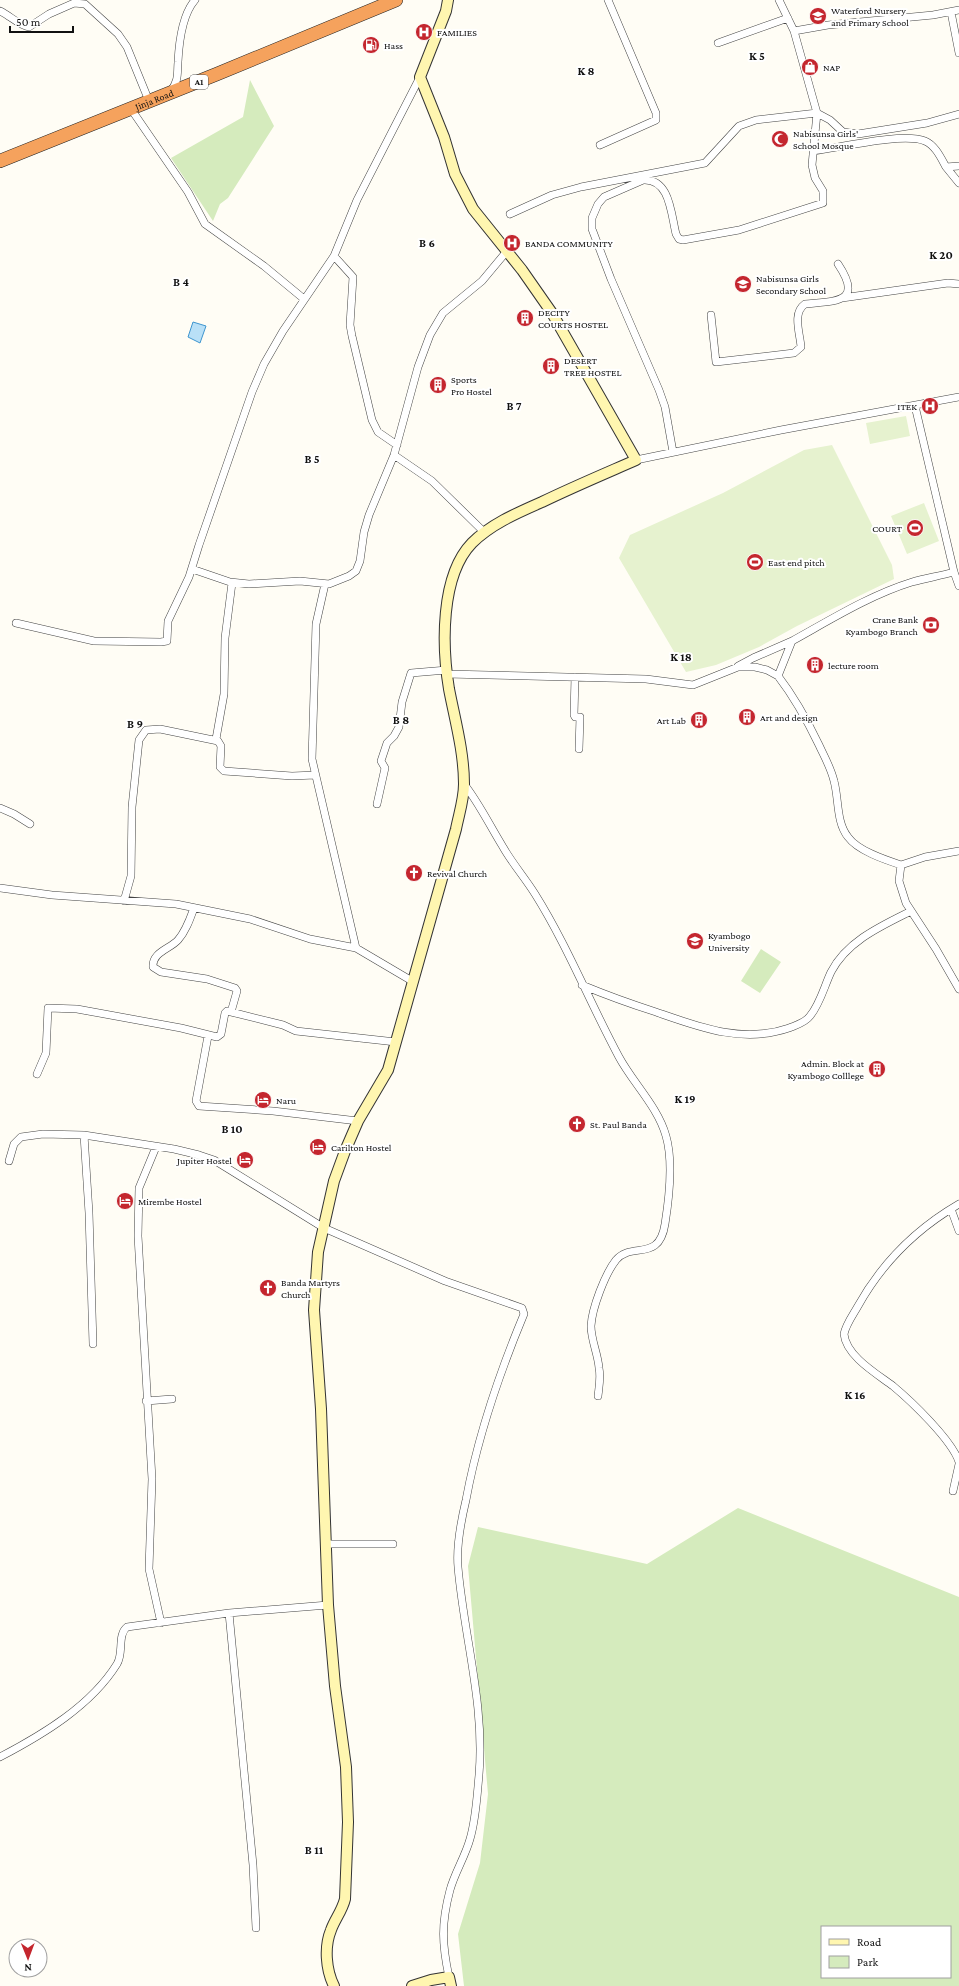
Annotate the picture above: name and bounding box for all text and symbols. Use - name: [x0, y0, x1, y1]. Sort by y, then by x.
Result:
- place label: Waterford Nursery and Primary School: [831, 5, 909, 28]
- school or university icon: Waterford Nursery and Primary School: [808, 6, 828, 26]
- scale bar: [10, 8, 73, 34]
- text: 50 m: [16, 15, 41, 29]
- hospital icon: FAMILIES: [414, 22, 434, 42]
- place label: FAMILIES: [437, 27, 477, 38]
- fuel station icon: Hass: [361, 35, 381, 55]
- place label: Hass: [384, 40, 403, 51]
- district label: K 5: [749, 49, 765, 63]
- shop icon: NAP: [800, 57, 820, 77]
- place label: NAP: [823, 62, 840, 73]
- district label: K 8: [578, 64, 594, 78]
- road number: A1: [190, 75, 208, 89]
- street label: Jinja Road: [132, 86, 176, 112]
- place label: Nabisunsa Girls' School Mosque: [793, 128, 858, 151]
- mosque icon: Nabisunsa Girls' School Mosque: [770, 129, 790, 149]
- hospital icon: BANDA COMMUNITY: [502, 233, 522, 253]
- district label: B 6: [419, 236, 435, 250]
- place label: BANDA COMMUNITY: [525, 238, 614, 249]
- district label: K 20: [929, 248, 953, 262]
- place label: Nabisunsa Girls Secondary School: [756, 273, 827, 296]
- school or university icon: Nabisunsa Girls Secondary School: [733, 274, 753, 294]
- district label: B 4: [173, 275, 189, 289]
- place label: DECITY COURTS HOSTEL: [538, 307, 608, 330]
- building icon: DECITY COURTS HOSTEL: [515, 308, 535, 328]
- place label: DESERT TREE HOSTEL: [564, 355, 621, 378]
- building icon: DESERT TREE HOSTEL: [541, 356, 561, 376]
- place label: Sports Pro Hostel: [451, 374, 492, 397]
- building icon: Sports Pro Hostel: [428, 375, 448, 395]
- hospital icon: ITEK: [920, 396, 940, 416]
- district label: B 7: [506, 399, 522, 413]
- place label: ITEK: [897, 401, 917, 412]
- district label: B 5: [304, 452, 320, 466]
- sports icon: COURT: [905, 518, 925, 538]
- place label: COURT: [872, 523, 903, 534]
- sports icon: East end pitch: [745, 552, 765, 572]
- place label: East end pitch: [768, 557, 825, 568]
- place label: Crane Bank Kyambogo Branch: [845, 614, 919, 637]
- bank icon: Crane Bank Kyambogo Branch: [921, 615, 941, 635]
- district label: K 18: [670, 650, 692, 664]
- building icon: lecture room: [805, 655, 825, 675]
- place label: lecture room: [828, 660, 879, 671]
- building icon: Art and design: [737, 707, 757, 727]
- building icon: Art Lab: [689, 710, 709, 730]
- place label: Art and design: [760, 712, 819, 723]
- district label: B 8: [393, 713, 409, 727]
- place label: Art Lab: [657, 715, 686, 726]
- district label: B 9: [127, 717, 143, 731]
- church icon: Revival Church: [404, 863, 424, 883]
- place label: Revival Church: [427, 868, 488, 879]
- place label: Kyambogo University: [708, 930, 750, 953]
- school or university icon: Kyambogo University: [685, 931, 705, 951]
- place label: Admin. Block at Kyambogo Colllege: [787, 1058, 865, 1081]
- building icon: Admin. Block at Kyambogo Colllege: [867, 1059, 887, 1079]
- hotel icon: Naru: [253, 1090, 273, 1110]
- district label: K 19: [674, 1092, 696, 1106]
- place label: Naru: [276, 1095, 297, 1106]
- church icon: St. Paul Banda: [567, 1114, 587, 1134]
- place label: St. Paul Banda: [590, 1119, 647, 1130]
- district label: B 10: [221, 1122, 243, 1136]
- hotel icon: Carilton Hostel: [308, 1137, 328, 1157]
- place label: Carilton Hostel: [331, 1142, 392, 1153]
- hotel icon: Jupiter Hostel: [235, 1150, 255, 1170]
- place label: Jupiter Hostel: [176, 1155, 232, 1166]
- hotel icon: Mirembe Hostel: [115, 1191, 135, 1211]
- place label: Mirembe Hostel: [138, 1196, 202, 1207]
- place label: Banda Martyrs Church: [281, 1277, 340, 1300]
- church icon: Banda Martyrs Church: [258, 1278, 278, 1298]
- district label: K 16: [844, 1388, 866, 1402]
- district label: B 11: [305, 1843, 324, 1857]
- legend: [821, 1926, 951, 1978]
- text: Road: [857, 1935, 882, 1949]
- north arrow: [8, 1938, 48, 1978]
- text: Park: [857, 1955, 879, 1969]
- text: N: [24, 1962, 32, 1974]

